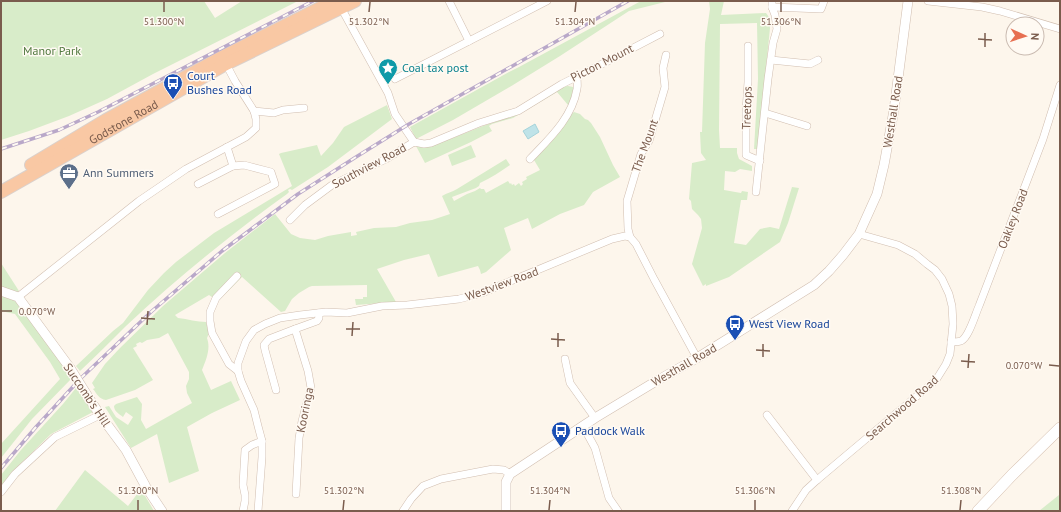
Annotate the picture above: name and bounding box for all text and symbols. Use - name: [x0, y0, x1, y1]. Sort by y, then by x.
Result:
- text: 51.300°N: [144, 15, 184, 28]
- text: 51.302°N: [349, 15, 389, 28]
- text: 51.304°N: [555, 15, 595, 28]
- text: 51.306°N: [761, 15, 801, 28]
- north arrow: [1005, 16, 1045, 56]
- text: N: [1028, 33, 1042, 41]
- street label: Picton Mount: [568, 40, 636, 85]
- park label: Manor Park: [23, 43, 81, 58]
- place icon: Coal tax post: [377, 57, 399, 85]
- place label: Coal tax post: [402, 60, 469, 75]
- place label: Court Bushes Road: [187, 68, 252, 97]
- bus stop icon: Court Bushes Road: [162, 72, 184, 100]
- street label: Westhall Road: [879, 75, 906, 149]
- street label: Treetops: [738, 86, 755, 130]
- street label: Godstone Road: [86, 96, 161, 147]
- street label: The Mount: [628, 117, 661, 174]
- street label: Southview Road: [329, 140, 408, 191]
- office icon: Ann Summers: [58, 162, 80, 190]
- place label: Ann Summers: [83, 165, 154, 180]
- street label: Oakley Road: [994, 187, 1031, 251]
- street label: Westview Road: [463, 263, 540, 304]
- text: 0.070°W: [19, 305, 56, 318]
- bus stop icon: West View Road: [724, 313, 746, 341]
- place label: West View Road: [749, 316, 830, 331]
- street label: Westhall Road: [648, 340, 719, 389]
- text: 0.070°W: [1006, 359, 1043, 372]
- street label: Succomb's Hill: [61, 360, 114, 430]
- street label: Searchwood Road: [862, 372, 941, 443]
- street label: Kooringa: [293, 386, 316, 434]
- bus stop icon: Paddock Walk: [550, 420, 572, 448]
- place label: Paddock Walk: [575, 423, 645, 438]
- text: 51.300°N: [118, 484, 158, 497]
- text: 51.302°N: [324, 484, 364, 497]
- text: 51.304°N: [530, 484, 570, 497]
- text: 51.306°N: [735, 484, 775, 497]
- text: 51.308°N: [941, 484, 981, 497]

